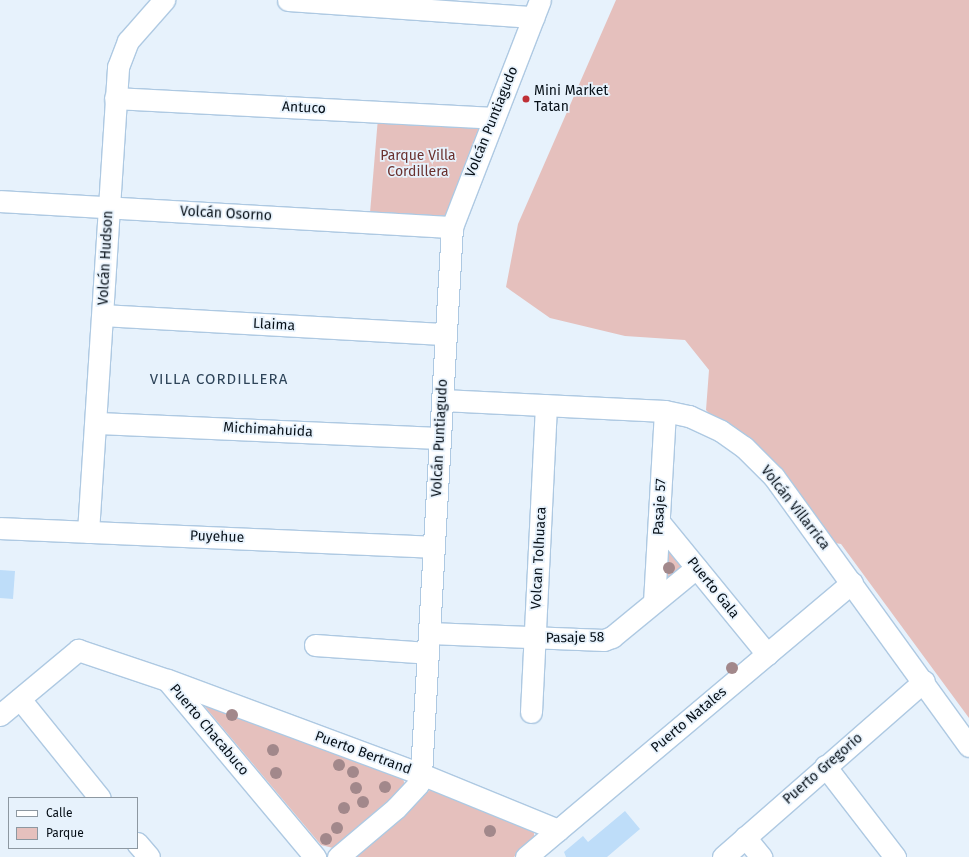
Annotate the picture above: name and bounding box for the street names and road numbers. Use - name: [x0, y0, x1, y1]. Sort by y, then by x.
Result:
- street label: Volcán Puntiagudo: [462, 64, 522, 180]
- street label: Antuco: [282, 98, 326, 118]
- street label: Volcán Osorno: [180, 203, 272, 225]
- street label: Volcán Hudson: [95, 210, 117, 306]
- street label: Llaima: [253, 316, 295, 334]
- street label: Volcán Puntiagudo: [429, 379, 451, 497]
- street label: Michimahuida: [223, 419, 313, 441]
- street label: Volcán Villarrica: [757, 463, 833, 553]
- street label: Pasaje 57: [650, 478, 670, 536]
- street label: Volcan Tolhuaca: [528, 506, 550, 610]
- street label: Puyehue: [190, 528, 244, 546]
- street label: Puerto Gala: [683, 554, 743, 622]
- street label: Pasaje 58: [546, 629, 604, 647]
- street label: Puerto Chacabuco: [166, 681, 252, 779]
- street label: Puerto Natales: [648, 684, 730, 756]
- street label: Puerto Bertrand: [312, 728, 414, 778]
- street label: Puerto Gregorio: [780, 730, 866, 808]

